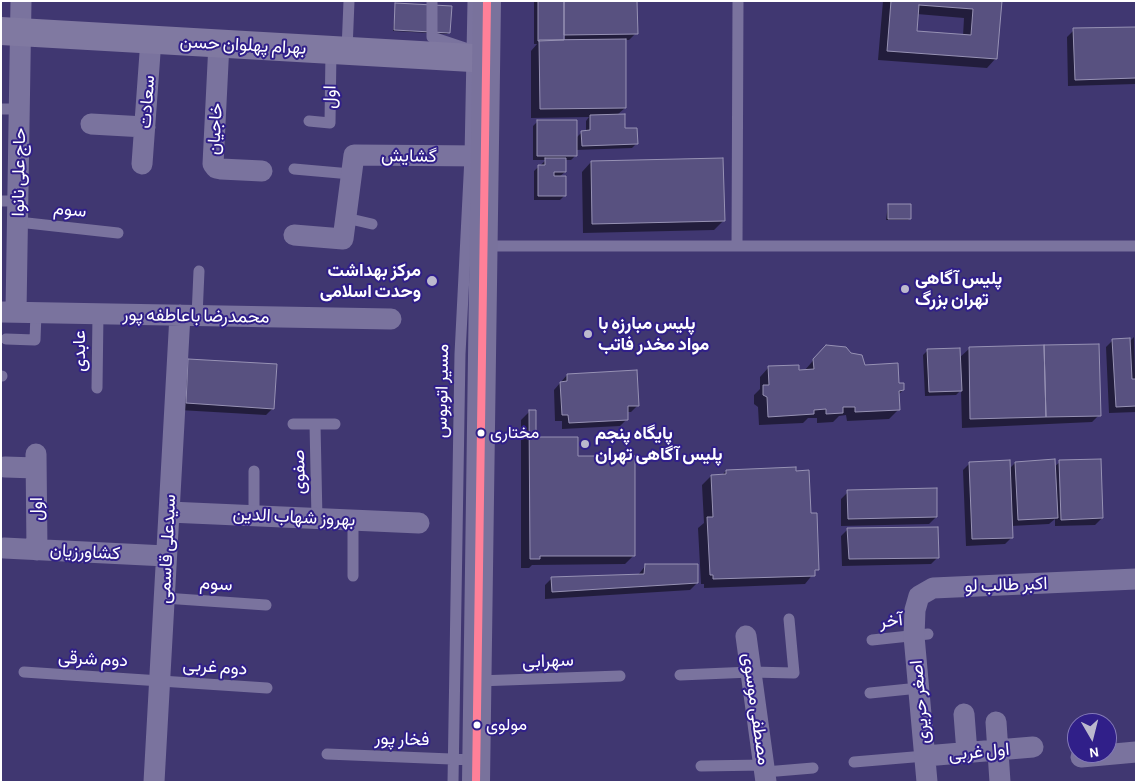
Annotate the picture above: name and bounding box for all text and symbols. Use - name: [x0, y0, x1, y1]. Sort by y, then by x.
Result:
- street label: بهرام پهلوان حسن: [179, 31, 307, 59]
- street label: سعادت: [134, 75, 160, 129]
- street label: اول: [319, 85, 341, 109]
- street label: خاجیان: [203, 102, 227, 156]
- street label: حاج علی نانوا: [7, 127, 31, 217]
- street label: گشایش: [381, 145, 437, 167]
- street label: سوم: [53, 198, 87, 222]
- place label: مرکز بهداشت وحدت اسلامی: [320, 260, 421, 302]
- place label: پلیس آگاهی تهران بزرگ: [915, 268, 1002, 310]
- marker: مرکز بهداشت وحدت اسلامی: [425, 274, 439, 288]
- marker: پلیس آگاهی تهران بزرگ: [899, 283, 911, 295]
- street label: محمدرضا باعاطفه پور: [122, 304, 270, 328]
- place label: پلیس مبارزه با مواد مخدر فاتب: [598, 313, 709, 356]
- marker: پلیس مبارزه با مواد مخدر فاتب: [582, 328, 594, 340]
- street label: عابدی: [69, 330, 91, 372]
- street label: مسیر اتوبوس: [430, 344, 454, 438]
- place label: مختاری: [490, 423, 539, 443]
- place label: پایگاه پنجم پلیس آگاهی تهران: [595, 423, 723, 466]
- marker: مختاری: [476, 428, 486, 438]
- marker: پایگاه پنجم پلیس آگاهی تهران: [579, 438, 591, 450]
- street label: صفوی: [288, 449, 310, 495]
- street label: سیدعلی قاسمی: [153, 494, 181, 604]
- street label: اول: [26, 497, 48, 521]
- street label: بهروز شهاب الدین: [232, 503, 356, 531]
- street label: کشاورزیان: [49, 539, 121, 565]
- street label: سوم: [199, 572, 233, 596]
- street label: اکبر طالب لو: [964, 573, 1048, 597]
- street label: آخر: [878, 609, 904, 633]
- street label: دوم شرقی: [57, 646, 129, 672]
- street label: سهرابی: [522, 649, 574, 673]
- street label: مصطفی موسوی: [737, 651, 775, 767]
- street label: دوم غربی: [182, 654, 248, 680]
- street label: اصغر حریری: [906, 659, 934, 745]
- north arrow: [1067, 713, 1117, 763]
- place label: مولوی: [486, 715, 527, 735]
- marker: مولوی: [472, 720, 482, 730]
- street label: فخار پور: [374, 727, 430, 751]
- street label: اول غربی: [948, 739, 1010, 765]
- text: N: [1088, 744, 1100, 759]

